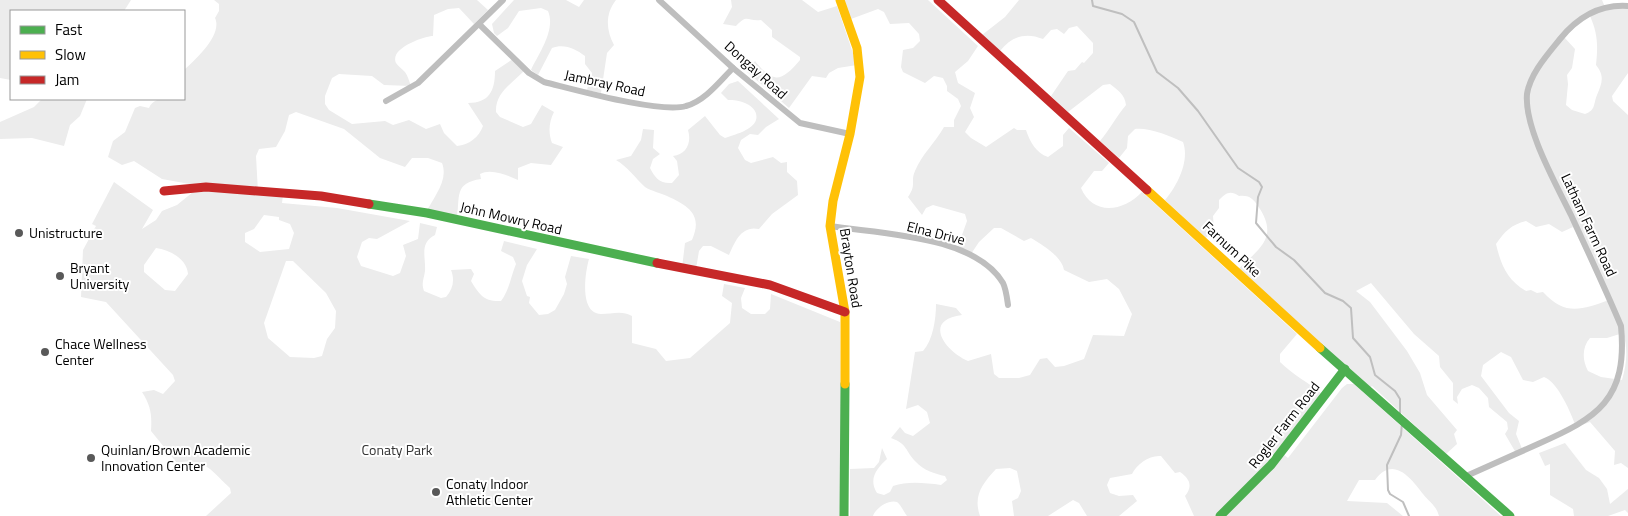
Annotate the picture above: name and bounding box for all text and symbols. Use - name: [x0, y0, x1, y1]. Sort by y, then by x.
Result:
- legend: [10, 10, 185, 100]
- text: Fast: [55, 18, 83, 41]
- street label: Dongay Road: [720, 36, 792, 104]
- text: Slow: [55, 43, 86, 66]
- street label: Jambray Road: [563, 64, 647, 101]
- text: Jam: [55, 68, 79, 91]
- street label: Latham Farm Road: [1556, 170, 1623, 280]
- street label: John Mowry Road: [458, 196, 564, 239]
- street label: Elna Drive: [905, 215, 967, 250]
- street label: Farnum Pike: [1198, 216, 1266, 281]
- place label: Unistructure: [29, 222, 103, 243]
- marker: Unistructure: [13, 227, 25, 239]
- street label: Brayton Road: [835, 227, 868, 309]
- place label: Bryant University: [70, 257, 130, 294]
- marker: Bryant University: [54, 270, 66, 282]
- place label: Chace Wellness Center: [55, 333, 147, 370]
- marker: Chace Wellness Center: [39, 346, 51, 358]
- street label: Rogler Farm Road: [1243, 377, 1324, 473]
- place label: Quinlan/Brown Academic Innovation Center: [101, 439, 250, 476]
- park label: Conaty Park: [362, 439, 433, 460]
- marker: Quinlan/Brown Academic Innovation Center: [85, 452, 97, 464]
- place label: Conaty Indoor Athletic Center: [446, 473, 533, 510]
- marker: Conaty Indoor Athletic Center: [430, 486, 442, 498]

